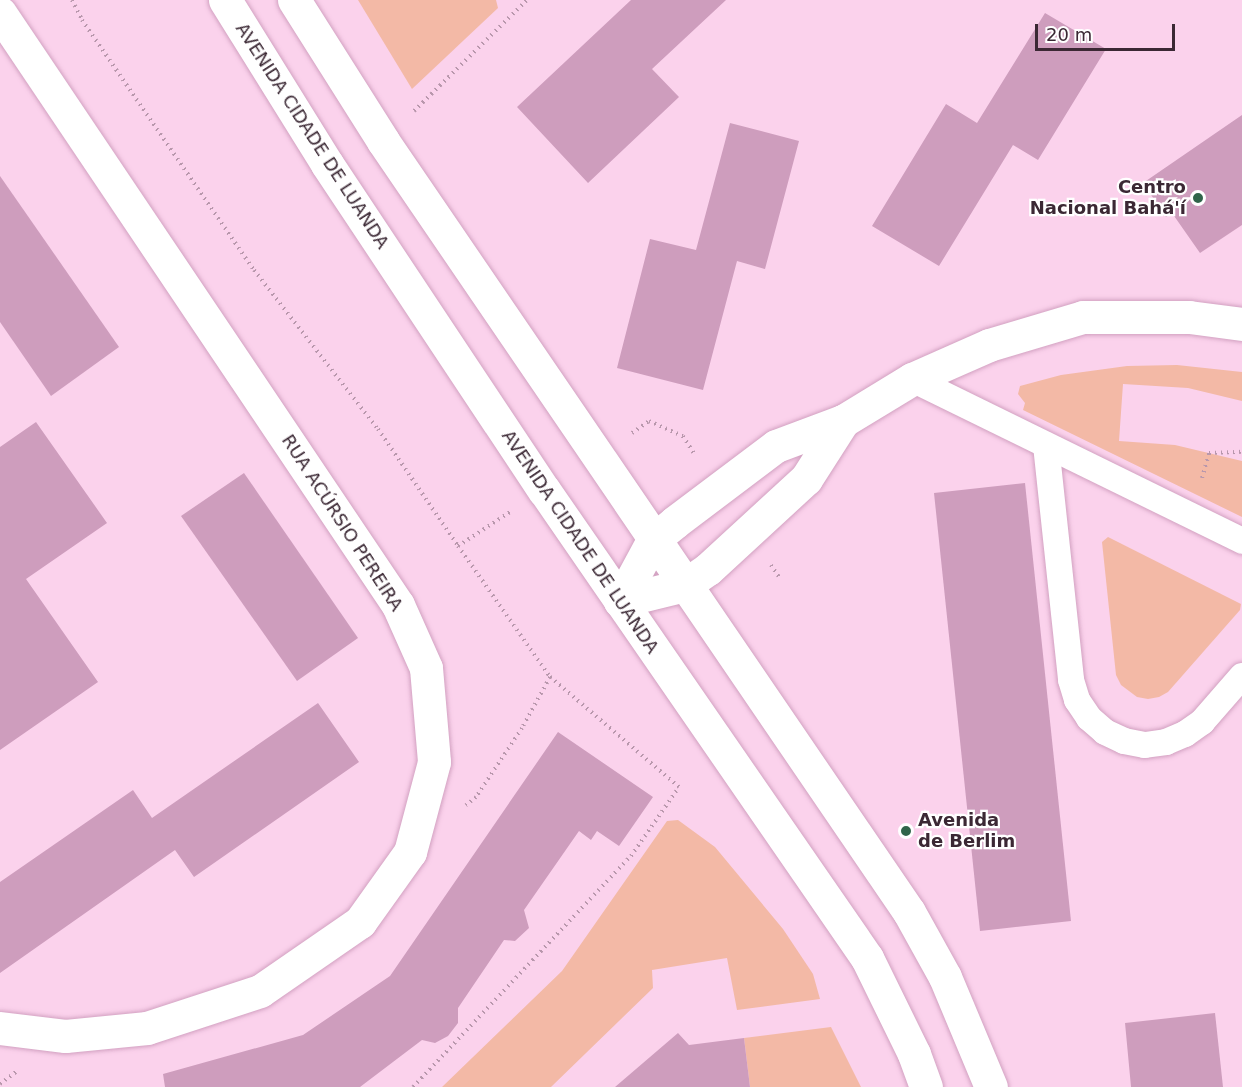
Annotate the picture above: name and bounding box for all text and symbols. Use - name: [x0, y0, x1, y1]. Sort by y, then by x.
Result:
- scale bar: [1038, 12, 1178, 50]
- street label: AVENIDA CIDADE DE LUANDA: [231, 19, 393, 253]
- text: 20 m: [1046, 24, 1092, 45]
- place label: Centro Nacional Bahá'í: [1030, 177, 1186, 219]
- marker: Centro Nacional Bahá'í: [1191, 191, 1205, 205]
- street label: AVENIDA CIDADE DE LUANDA: [497, 426, 663, 658]
- street label: RUA ACÚRSIO PEREIRA: [277, 431, 407, 615]
- place label: Avenida de Berlim: [918, 810, 1015, 852]
- marker: Avenida de Berlim: [899, 824, 913, 838]

